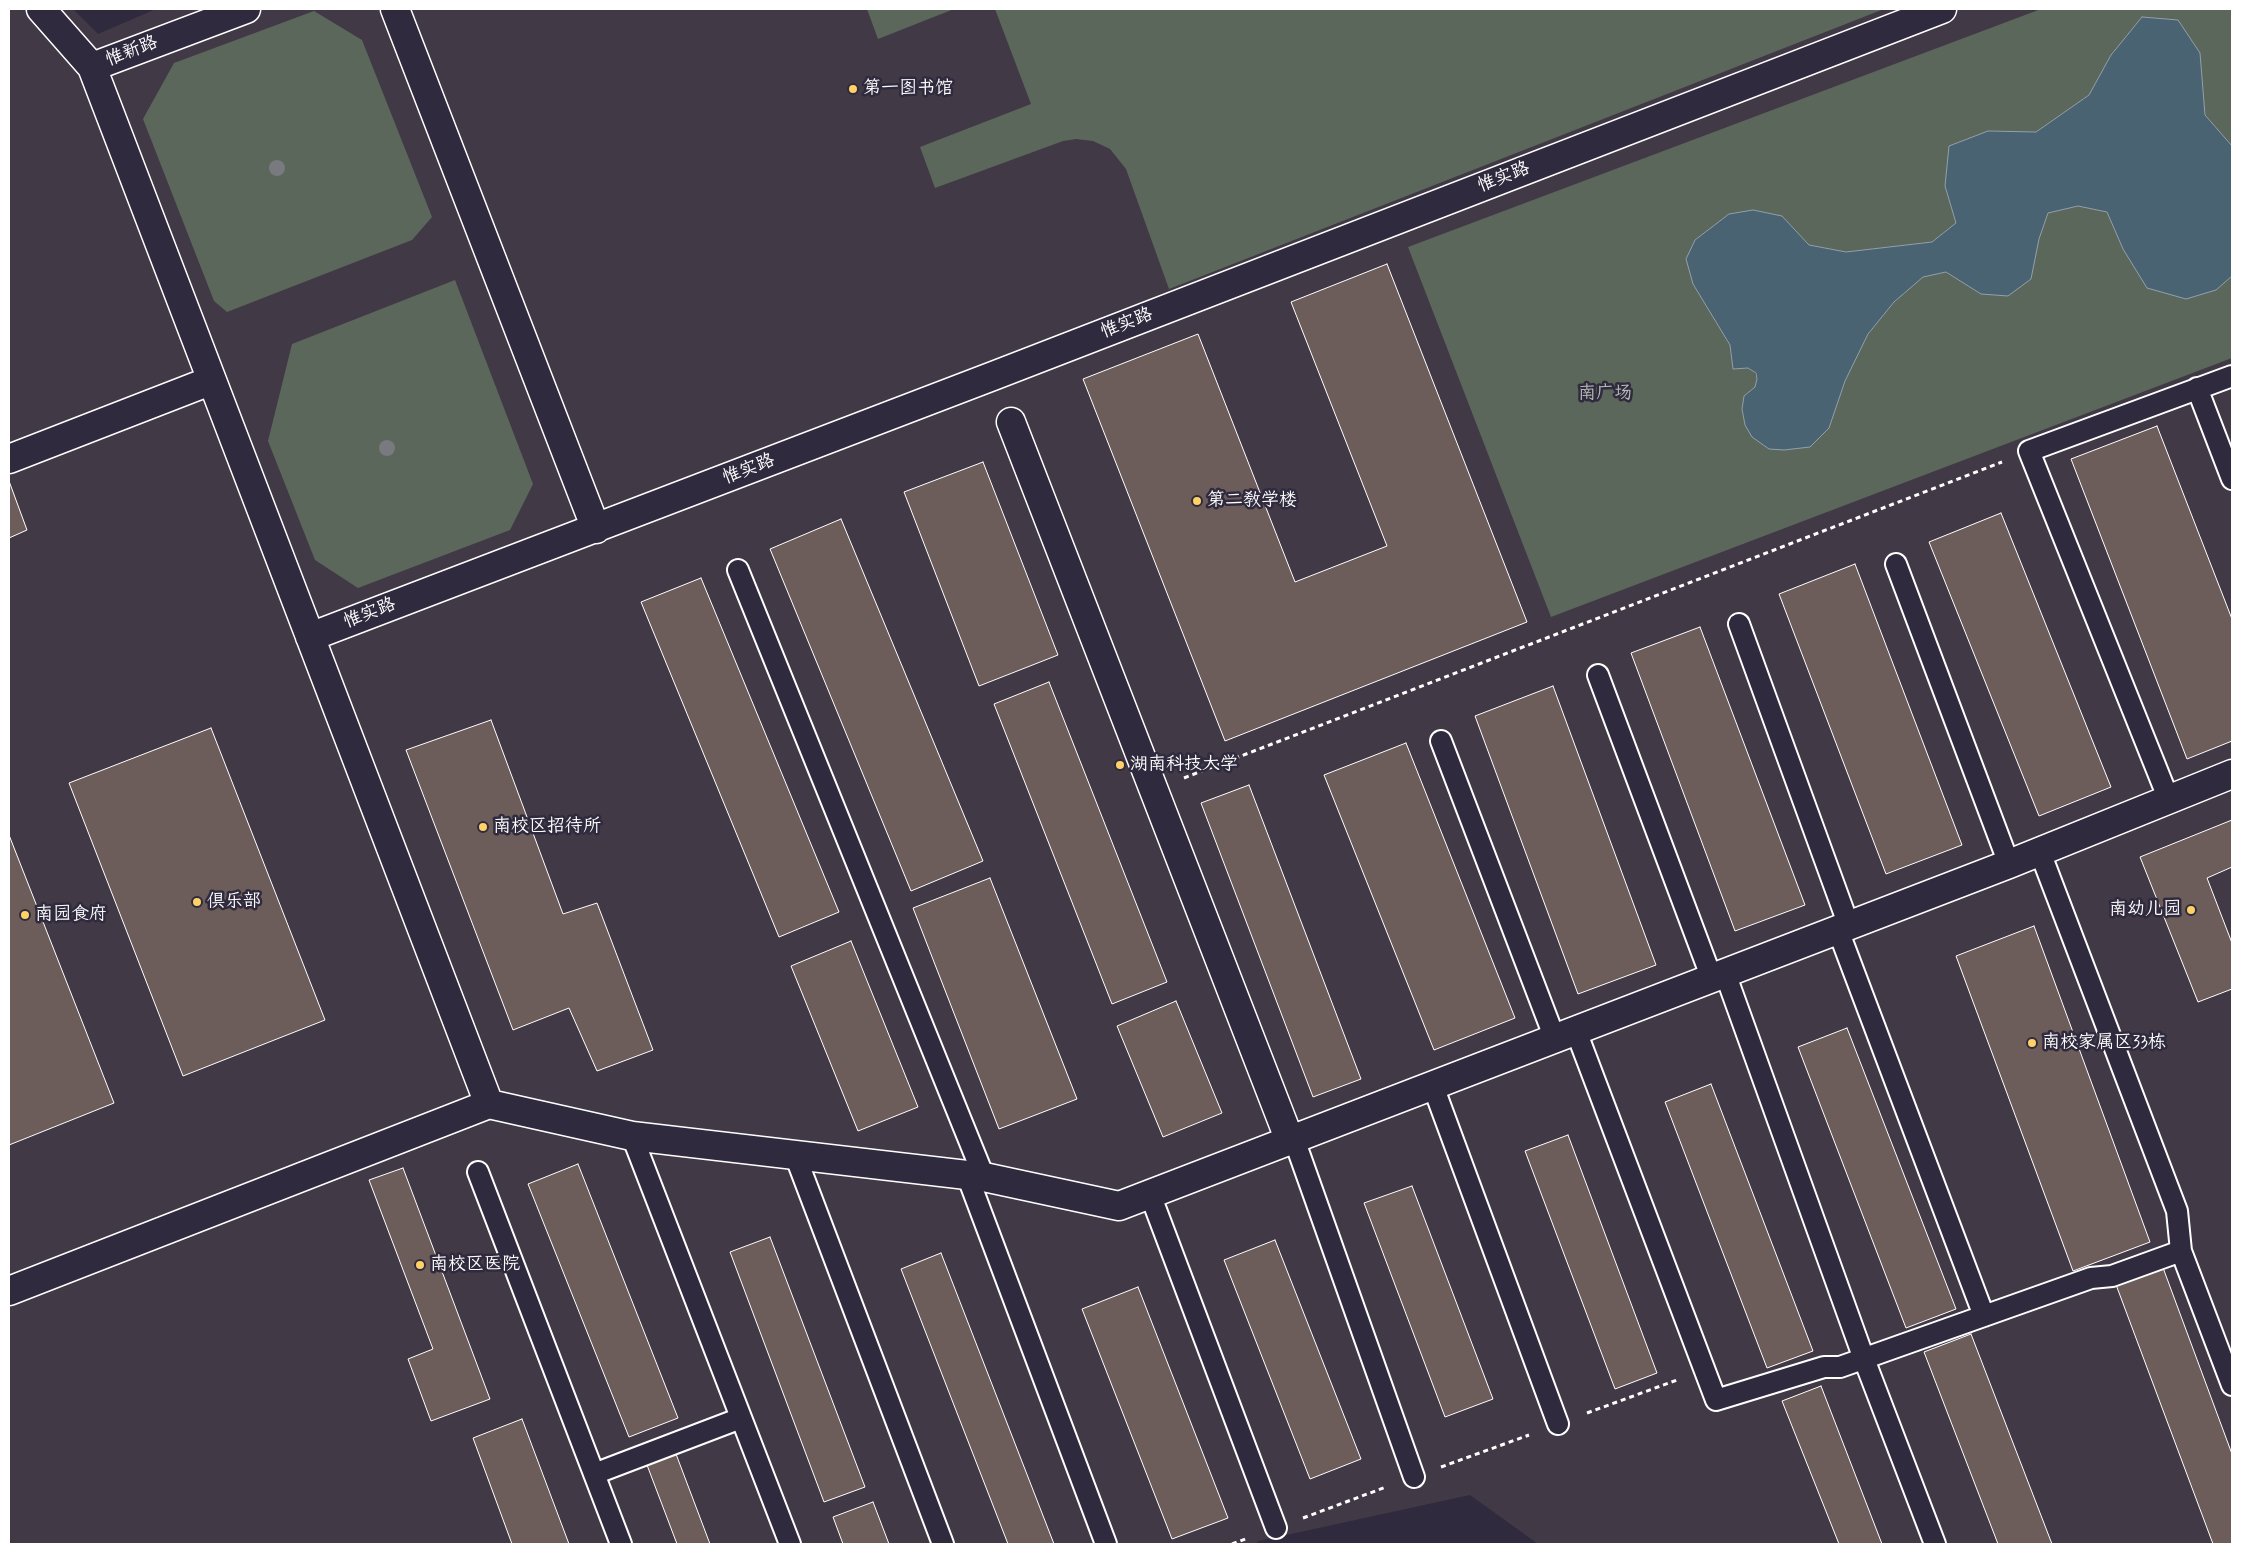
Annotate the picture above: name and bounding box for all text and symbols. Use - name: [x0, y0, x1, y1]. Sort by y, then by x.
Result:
- street label: 惟新路: [103, 32, 161, 72]
- place label: 第一图书馆: [863, 78, 953, 100]
- marker: 第一图书馆: [847, 83, 859, 95]
- street label: 惟实路: [1475, 158, 1533, 198]
- street label: 惟实路: [1098, 304, 1156, 344]
- park label: 南广场: [1578, 383, 1632, 405]
- street label: 惟实路: [720, 450, 778, 490]
- place label: 第二教学楼: [1207, 490, 1297, 512]
- marker: 第二教学楼: [1191, 495, 1203, 507]
- street label: 惟实路: [341, 594, 399, 634]
- place label: 湖南科技大学: [1130, 754, 1238, 776]
- marker: 湖南科技大学: [1114, 759, 1126, 771]
- place label: 南校区招待所: [493, 816, 601, 838]
- marker: 南校区招待所: [477, 821, 489, 833]
- place label: 俱乐部: [207, 891, 261, 913]
- marker: 俱乐部: [191, 896, 203, 908]
- place label: 南幼儿园: [2109, 899, 2181, 921]
- place label: 南园食府: [35, 904, 107, 926]
- marker: 南幼儿园: [2185, 904, 2197, 916]
- marker: 南园食府: [19, 909, 31, 921]
- place label: 南校家属区33栋: [2042, 1032, 2166, 1054]
- marker: 南校家属区33栋: [2026, 1037, 2038, 1049]
- place label: 南校区医院: [430, 1254, 520, 1276]
- marker: 南校区医院: [414, 1259, 426, 1271]

